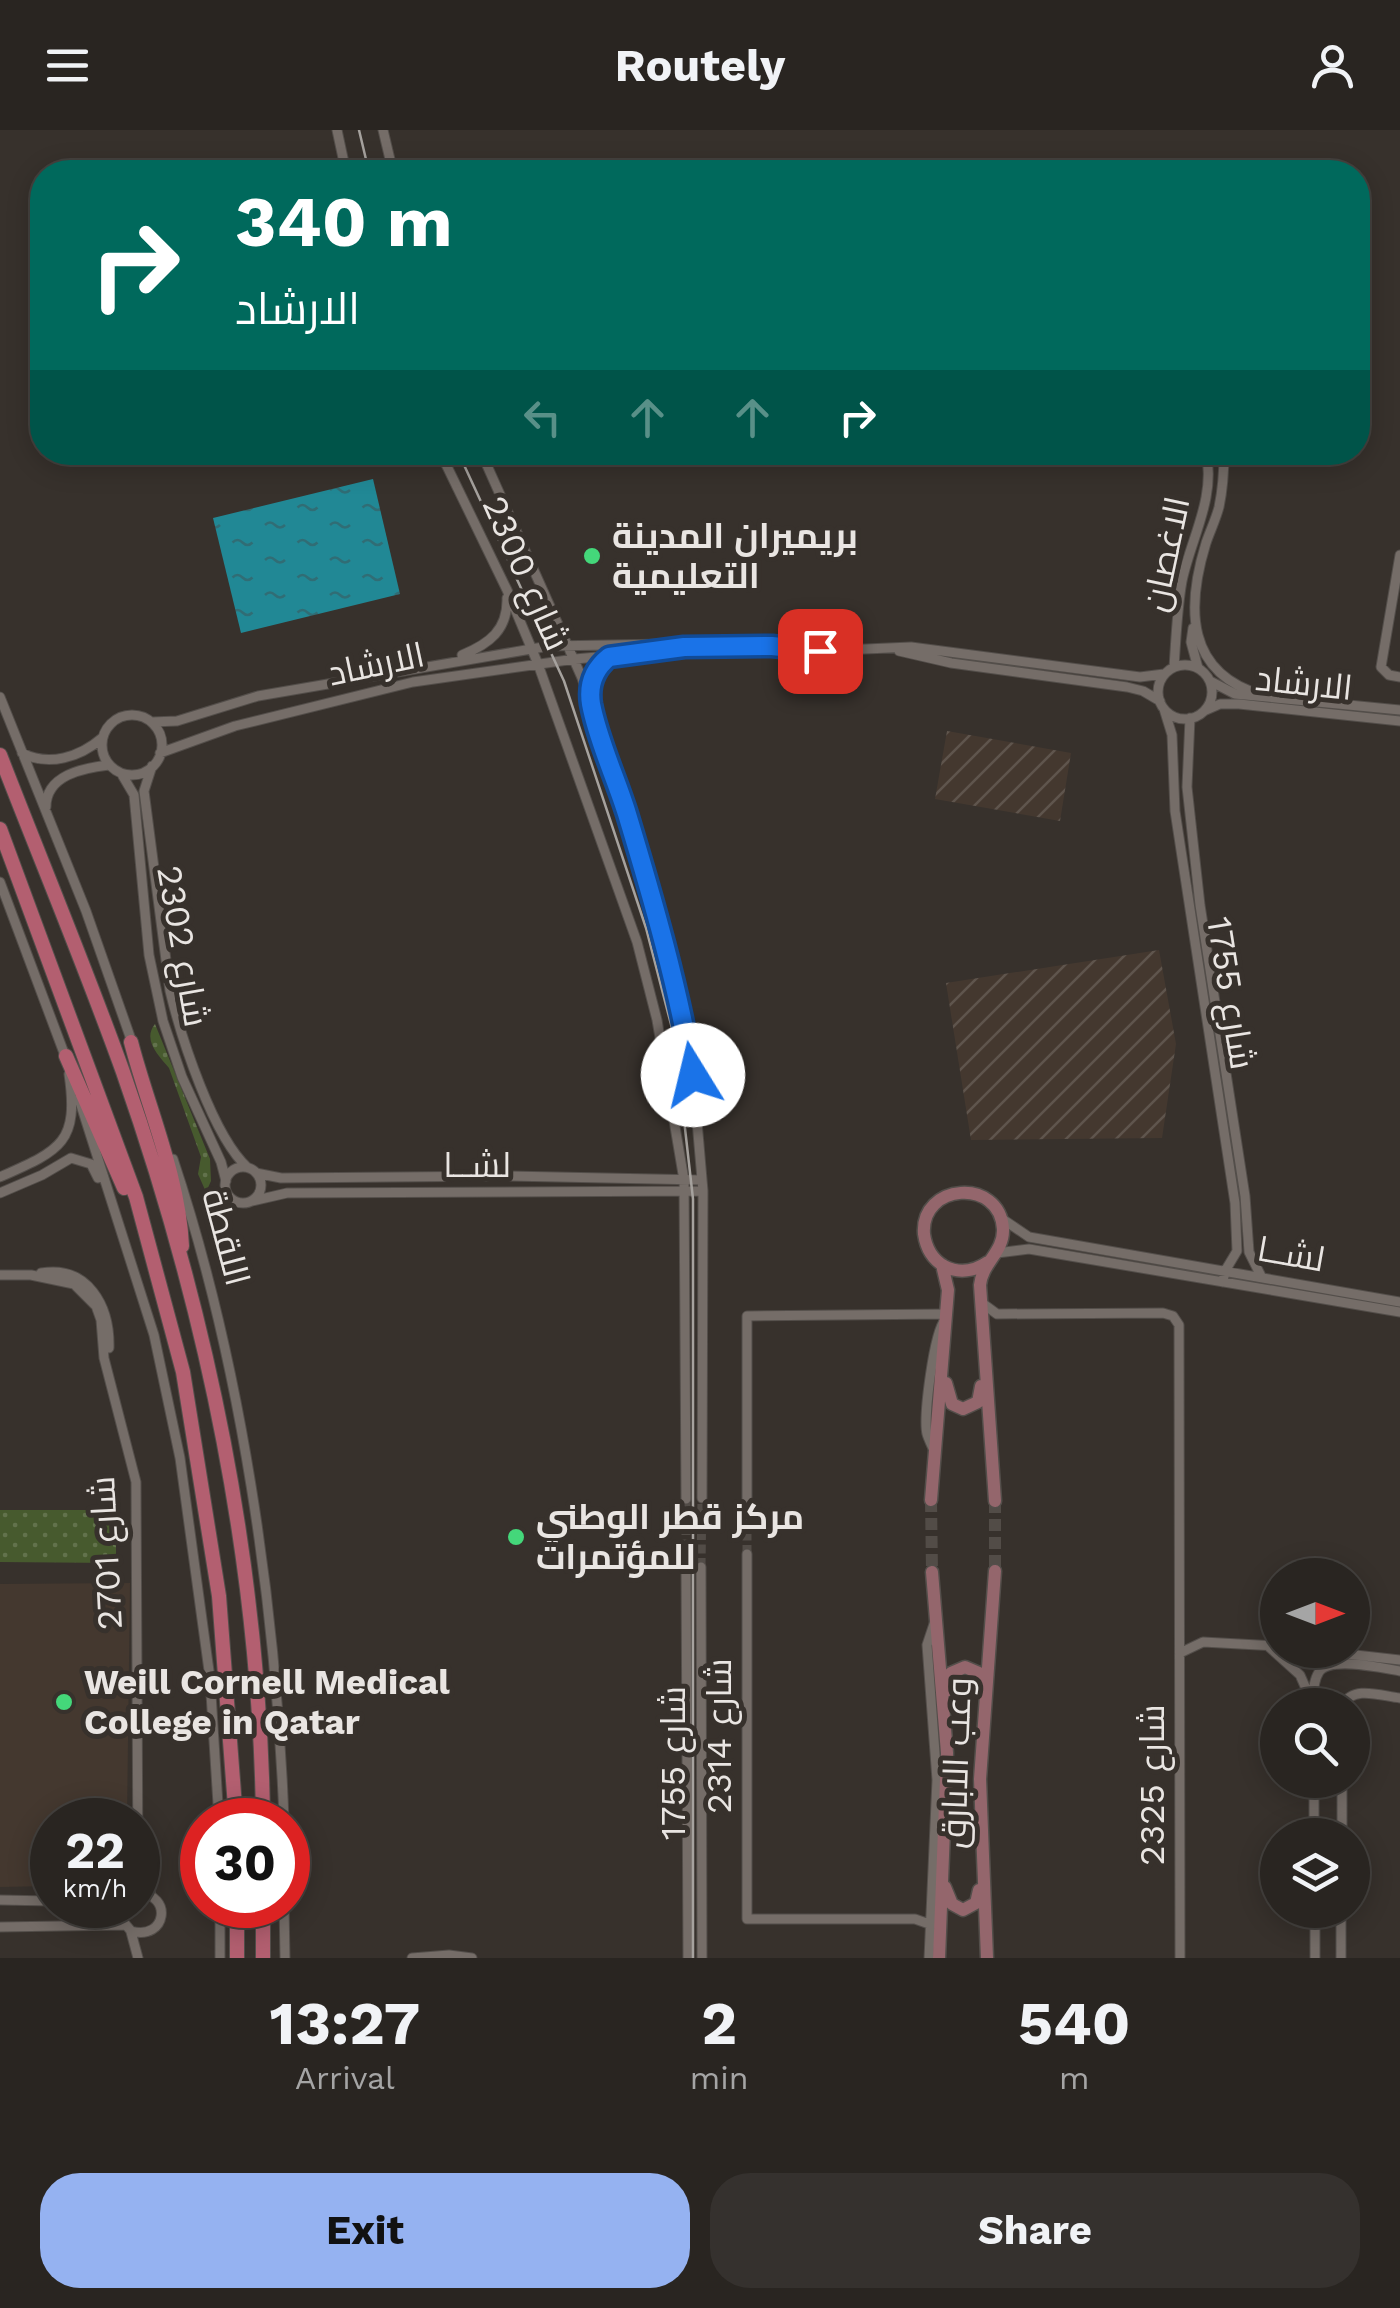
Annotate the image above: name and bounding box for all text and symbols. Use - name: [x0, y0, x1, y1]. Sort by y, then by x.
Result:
- icon: menu: [40, 38, 95, 93]
- icon: person: [1305, 38, 1360, 93]
- text: Routely: [615, 39, 785, 92]
- text: 340 m: [235, 181, 453, 263]
- icon: right: [70, 200, 200, 330]
- text: الارشاد: [235, 282, 360, 335]
- icon: left: [515, 390, 570, 445]
- icon: ahead: [620, 390, 675, 445]
- icon: ahead: [725, 390, 780, 445]
- icon: right: [830, 390, 885, 445]
- street label: شارع 2300: [472, 490, 579, 657]
- street label: الاغصان: [1133, 493, 1199, 615]
- place label: بريميران المدينة التعليمية: [612, 515, 858, 597]
- marker: بريميران المدينة التعليمية: [581, 545, 603, 567]
- pin: [778, 609, 863, 694]
- icon: arrive: [793, 624, 848, 679]
- street label: الارشاد: [324, 633, 428, 695]
- street label: الارشاد: [1253, 657, 1355, 709]
- street label: شارع 2302: [146, 862, 218, 1030]
- street label: شارع 1755: [1196, 914, 1264, 1073]
- position arrow: [641, 1023, 745, 1127]
- street label: لشــا: [443, 1144, 511, 1186]
- street label: اللقطة: [193, 1184, 259, 1290]
- street label: لشــا: [1254, 1227, 1328, 1281]
- street label: شارع 2701: [81, 1475, 133, 1631]
- place label: مركز قطر الوطني للمؤتمرات: [536, 1496, 804, 1578]
- marker: مركز قطر الوطني للمؤتمرات: [505, 1526, 527, 1548]
- north arrow: [1260, 1558, 1370, 1668]
- map controls: [1260, 1558, 1370, 1928]
- street label: شارع 2314: [698, 1658, 742, 1814]
- place label: Weill Cornell Medical College in Qatar: [84, 1661, 450, 1743]
- street label: وعب الابارق: [932, 1677, 981, 1849]
- street label: شارع 1755: [652, 1686, 696, 1840]
- button: search: [1260, 1688, 1370, 1798]
- marker: Weill Cornell Medical College in Qatar: [53, 1691, 75, 1713]
- street label: شارع 2325: [1131, 1704, 1175, 1866]
- speed limit sign: 30: [180, 1798, 310, 1928]
- button: layers: [1260, 1818, 1370, 1928]
- text: 22: [65, 1821, 125, 1880]
- text: km/h: [63, 1874, 127, 1903]
- text: 13:27: [270, 1988, 420, 2059]
- text: 2: [701, 1988, 737, 2059]
- text: 540: [1018, 1988, 1130, 2059]
- text: Arrival: [295, 2059, 395, 2097]
- text: min: [690, 2059, 749, 2097]
- text: m: [1059, 2059, 1090, 2097]
- button: Exit: [40, 2173, 690, 2288]
- button: Share: [710, 2173, 1360, 2288]

